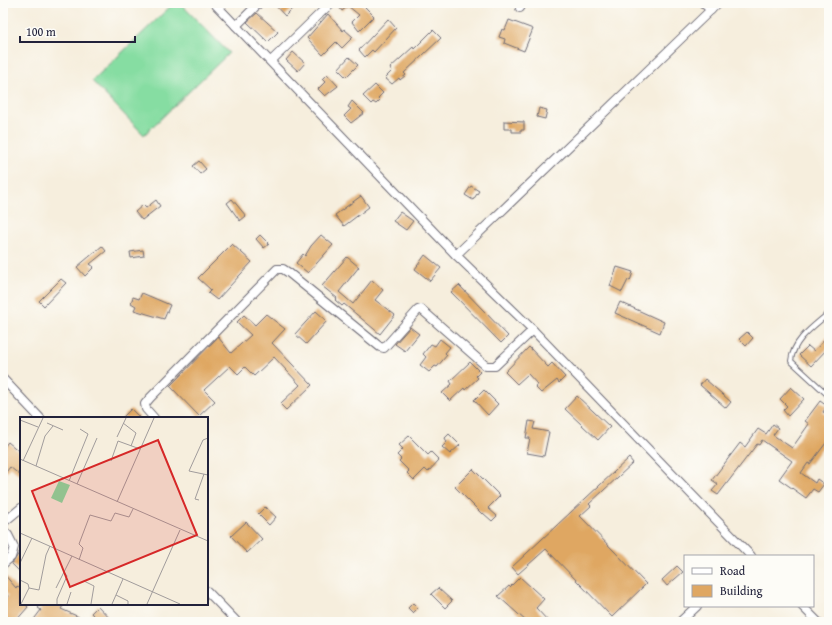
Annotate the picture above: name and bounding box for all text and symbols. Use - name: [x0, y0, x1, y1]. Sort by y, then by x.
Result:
- scale bar: [20, 18, 135, 44]
- text: 100 m: [26, 23, 56, 40]
- inset map: [20, 417, 208, 605]
- legend: [684, 555, 814, 607]
- text: Road: [720, 562, 746, 579]
- text: Building: [720, 582, 763, 599]

